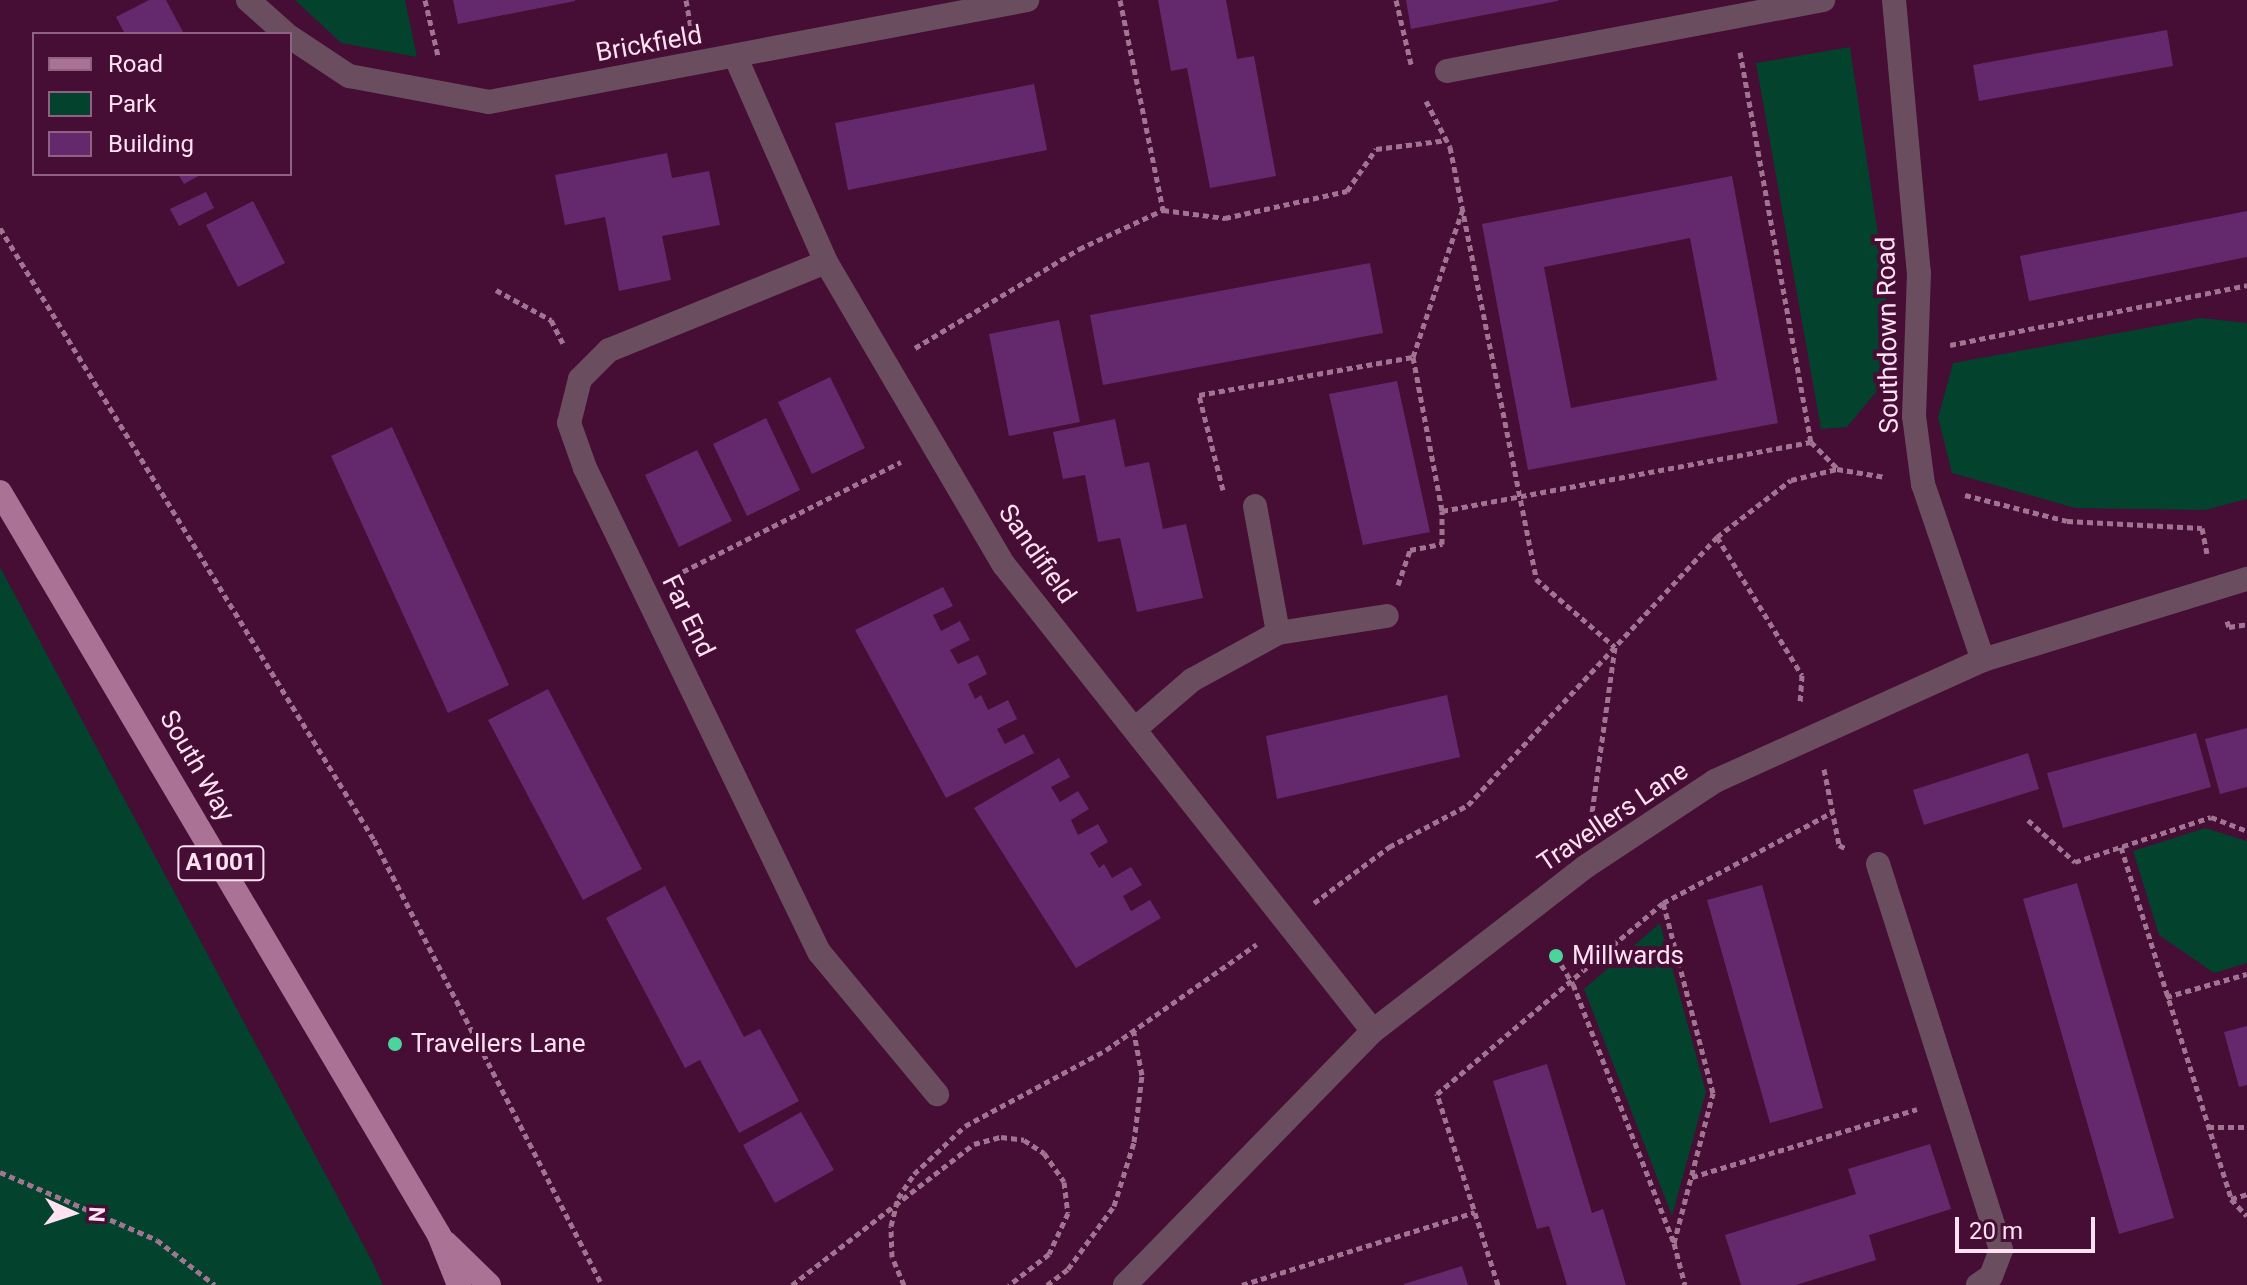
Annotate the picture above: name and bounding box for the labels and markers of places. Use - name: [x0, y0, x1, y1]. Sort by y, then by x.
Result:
- place label: Millwards: [1572, 940, 1684, 972]
- marker: Millwards: [1547, 947, 1565, 965]
- place label: Travellers Lane: [411, 1028, 585, 1060]
- marker: Travellers Lane: [386, 1035, 404, 1053]

